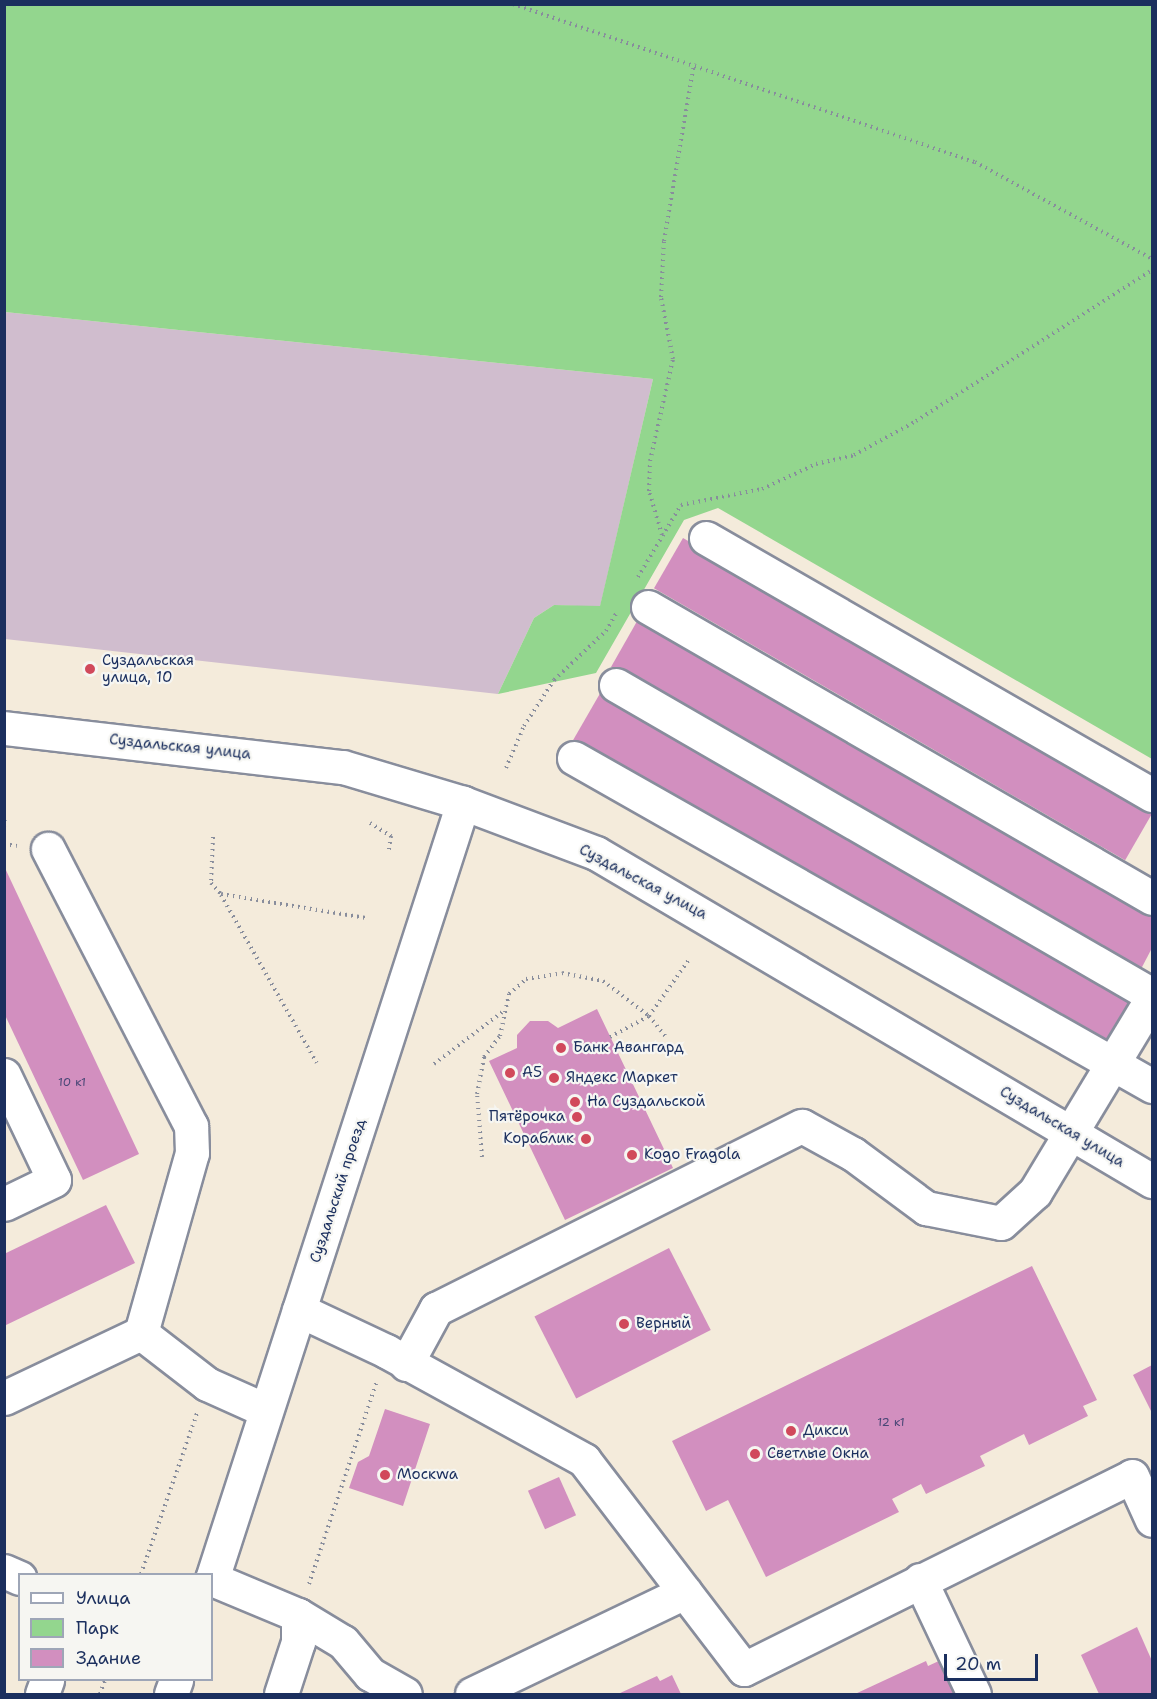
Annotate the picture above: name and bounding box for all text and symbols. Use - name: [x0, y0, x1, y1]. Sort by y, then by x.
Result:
- place label: Суздальская улица, 10: [102, 651, 194, 686]
- marker: Суздальская улица, 10: [83, 662, 97, 676]
- street label: Суздальская улица: [108, 731, 252, 763]
- street label: Суздальская улица: [576, 841, 710, 923]
- place label: Банк Авангард: [573, 1039, 684, 1057]
- marker: Банк Авангард: [554, 1041, 568, 1055]
- place label: А5: [522, 1064, 542, 1082]
- marker: А5: [503, 1066, 517, 1080]
- place label: Яндекс Маркет: [566, 1069, 678, 1087]
- marker: Яндекс Маркет: [547, 1071, 561, 1085]
- house number: 10 к1: [58, 1076, 86, 1090]
- street label: Суздальская улица: [996, 1083, 1128, 1171]
- place label: На Суздальской: [587, 1093, 705, 1111]
- marker: На Суздальской: [568, 1095, 582, 1109]
- place label: Пятёрочка: [489, 1108, 565, 1126]
- marker: Пятёрочка: [570, 1110, 584, 1124]
- street label: Суздальский проезд: [306, 1117, 370, 1265]
- place label: Кораблик: [503, 1130, 574, 1148]
- marker: Кораблик: [579, 1132, 593, 1146]
- place label: Kogo Fragola: [644, 1146, 740, 1164]
- marker: Kogo Fragola: [625, 1148, 639, 1162]
- place label: Верный: [636, 1315, 691, 1333]
- marker: Верный: [617, 1317, 631, 1331]
- house number: 12 к1: [877, 1416, 905, 1430]
- place label: Дикси: [803, 1422, 849, 1440]
- marker: Дикси: [784, 1424, 798, 1438]
- place label: Светлые Окна: [767, 1445, 869, 1463]
- marker: Светлые Окна: [748, 1447, 762, 1461]
- place label: Москwa: [397, 1466, 458, 1484]
- marker: Москwa: [378, 1468, 392, 1482]
- legend: [18, 1573, 213, 1681]
- text: Улица: [76, 1586, 130, 1610]
- text: Парк: [76, 1616, 119, 1640]
- scale bar: [947, 1642, 1042, 1680]
- text: Здание: [76, 1646, 141, 1670]
- text: 20 m: [955, 1652, 1001, 1676]

